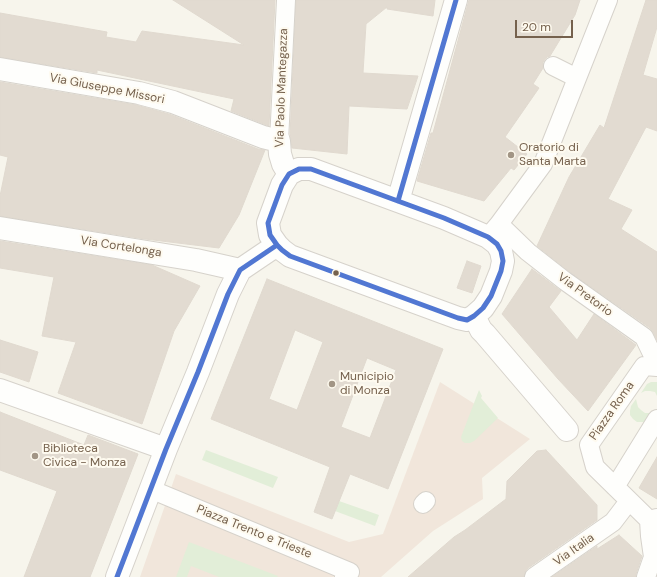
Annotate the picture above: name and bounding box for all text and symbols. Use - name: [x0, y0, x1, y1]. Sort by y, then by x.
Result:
- scale bar: [517, 12, 575, 38]
- text: 20 m: [522, 19, 551, 35]
- street label: Via Paolo Mantegazza: [273, 28, 291, 148]
- street label: Via Giuseppe Missori: [48, 71, 166, 107]
- place label: Oratorio di Santa Marta: [519, 141, 586, 169]
- marker: Oratorio di Santa Marta: [506, 150, 516, 160]
- street label: Via Cortelonga: [79, 233, 163, 261]
- unlabelled marker: [331, 268, 341, 278]
- street label: Via Pretorio: [555, 270, 615, 320]
- place label: Municipio di Monza: [340, 370, 394, 398]
- marker: Municipio di Monza: [327, 379, 337, 389]
- street label: Piazza Roma: [587, 379, 637, 443]
- place label: Biblioteca Civica - Monza: [43, 442, 126, 470]
- marker: Biblioteca Civica - Monza: [30, 451, 40, 461]
- street label: Piazza Trento e Trieste: [194, 502, 314, 562]
- street label: Via Italia: [551, 531, 597, 569]

